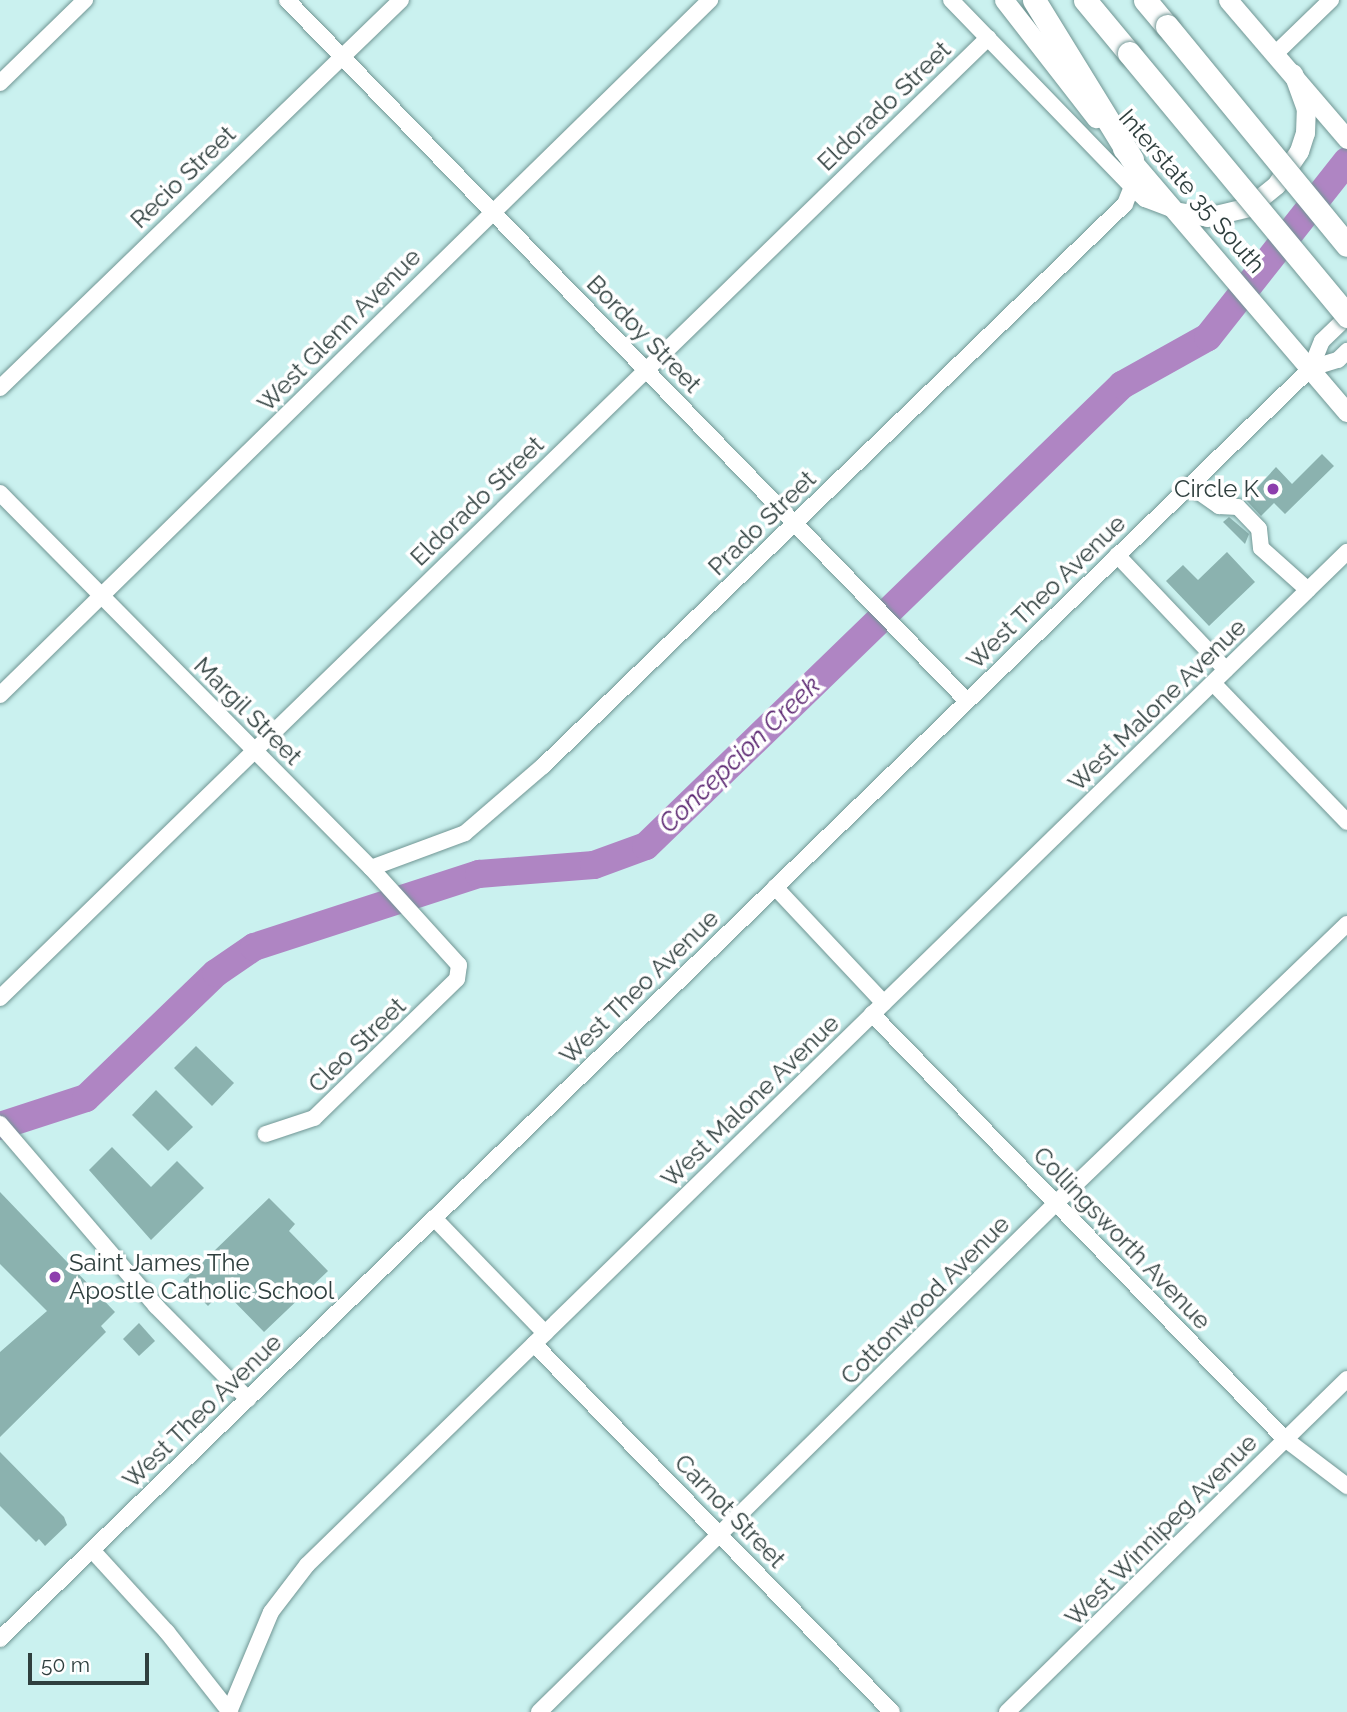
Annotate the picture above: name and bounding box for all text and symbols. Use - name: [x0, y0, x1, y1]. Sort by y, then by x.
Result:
- street label: Eldorado Street: [812, 35, 956, 177]
- street label: Interstate 35 South: [1113, 103, 1271, 279]
- street label: Recio Street: [125, 120, 241, 234]
- street label: West Glenn Avenue: [251, 242, 427, 418]
- street label: Bordoy Street: [581, 269, 707, 399]
- street label: Eldorado Street: [405, 430, 549, 572]
- street label: Prado Street: [702, 465, 822, 581]
- place label: Circle K: [1174, 475, 1259, 503]
- marker: Circle K: [1265, 481, 1281, 497]
- street label: West Theo Avenue: [960, 508, 1132, 676]
- street label: West Malone Avenue: [1062, 612, 1252, 798]
- street label: Margil Street: [188, 651, 308, 771]
- water label: Concepcion Creek: [653, 670, 827, 840]
- street label: West Theo Avenue: [553, 903, 725, 1071]
- street label: Cleo Street: [302, 992, 412, 1098]
- street label: West Malone Avenue: [655, 1008, 845, 1194]
- street label: Collingsworth Avenue: [1027, 1140, 1217, 1336]
- street label: Cottonwood Avenue: [834, 1209, 1016, 1391]
- place label: Saint James The Apostle Catholic School: [69, 1249, 334, 1305]
- marker: Saint James The Apostle Catholic School: [47, 1269, 63, 1285]
- street label: West Theo Avenue: [116, 1327, 288, 1495]
- street label: West Winnipeg Avenue: [1059, 1428, 1263, 1632]
- street label: Carnot Street: [669, 1448, 791, 1574]
- scale bar: [32, 1638, 152, 1682]
- text: 50 m: [41, 1652, 90, 1677]

